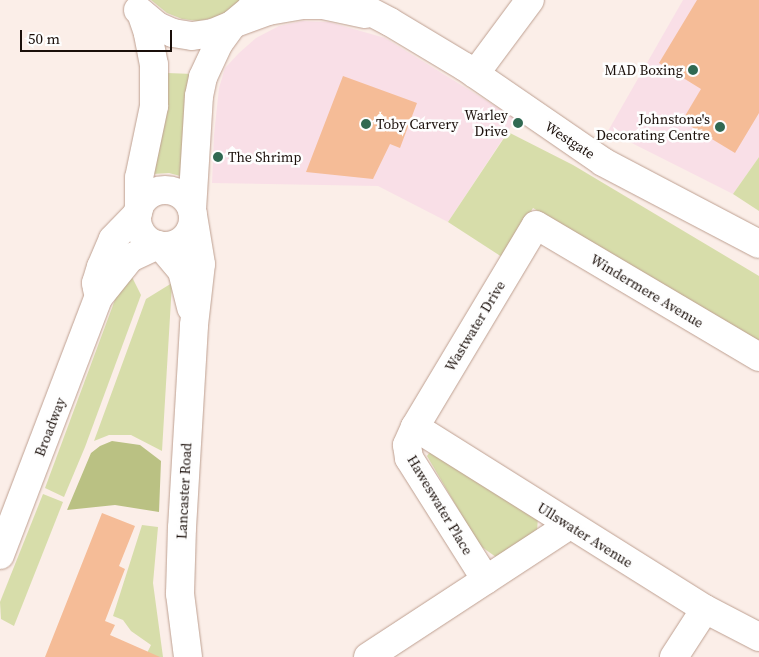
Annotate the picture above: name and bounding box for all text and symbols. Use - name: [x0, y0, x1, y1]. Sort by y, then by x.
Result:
- scale bar: [22, 20, 175, 52]
- text: 50 m: [28, 28, 60, 49]
- place label: MAD Boxing: [605, 62, 683, 78]
- marker: MAD Boxing: [687, 64, 699, 76]
- place label: Warley Drive: [464, 107, 508, 140]
- place label: Johnstone's Decorating Centre: [596, 111, 710, 144]
- place label: Toby Carvery: [376, 116, 459, 132]
- marker: Warley Drive: [512, 117, 524, 129]
- marker: Toby Carvery: [360, 118, 372, 130]
- street label: Westgate: [542, 118, 598, 162]
- marker: Johnstone's Decorating Centre: [714, 121, 726, 133]
- place label: The Shrimp: [228, 149, 301, 165]
- marker: The Shrimp: [212, 151, 224, 163]
- street label: Windermere Avenue: [588, 251, 706, 331]
- street label: Wastwater Drive: [441, 278, 509, 374]
- street label: Broadway: [31, 395, 69, 459]
- street label: Lancaster Road: [173, 442, 195, 540]
- street label: Haweswater Place: [404, 452, 476, 558]
- street label: Ullswater Avenue: [534, 499, 636, 571]

